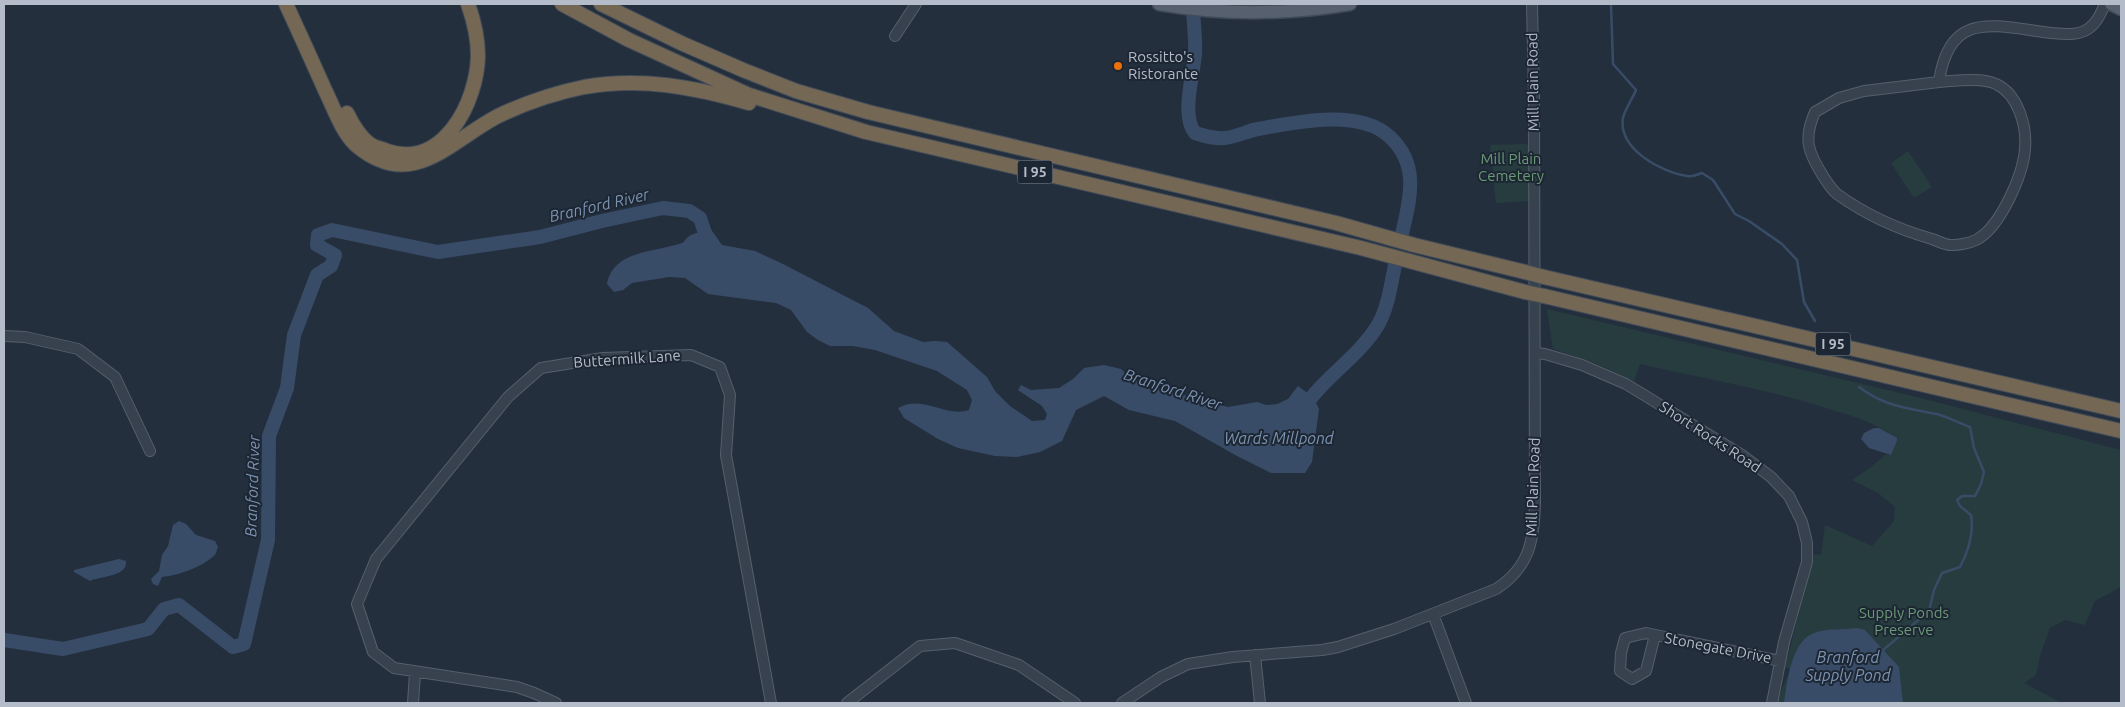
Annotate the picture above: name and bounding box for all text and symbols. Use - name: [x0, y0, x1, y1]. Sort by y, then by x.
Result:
- street label: Mill Plain Road: [1523, 32, 1542, 132]
- place label: Rossitto's Ristorante: [1128, 48, 1198, 82]
- marker: Rossitto's Ristorante: [1112, 60, 1124, 72]
- park label: Mill Plain Cemetery: [1478, 150, 1544, 184]
- road number: I 95: [1018, 160, 1052, 183]
- water label: Branford River: [547, 185, 652, 225]
- road number: I 95: [1816, 332, 1850, 356]
- street label: Buttermilk Lane: [573, 346, 681, 371]
- water label: Branford River: [1122, 365, 1225, 414]
- street label: Short Rocks Road: [1656, 397, 1764, 476]
- water label: Wards Millpond: [1224, 429, 1335, 447]
- water label: Branford River: [241, 434, 263, 537]
- street label: Mill Plain Road: [1522, 437, 1543, 537]
- park label: Supply Ponds Preserve: [1859, 604, 1949, 638]
- street label: Stonegate Drive: [1663, 629, 1773, 666]
- water label: Branford Supply Pond: [1804, 648, 1892, 684]

